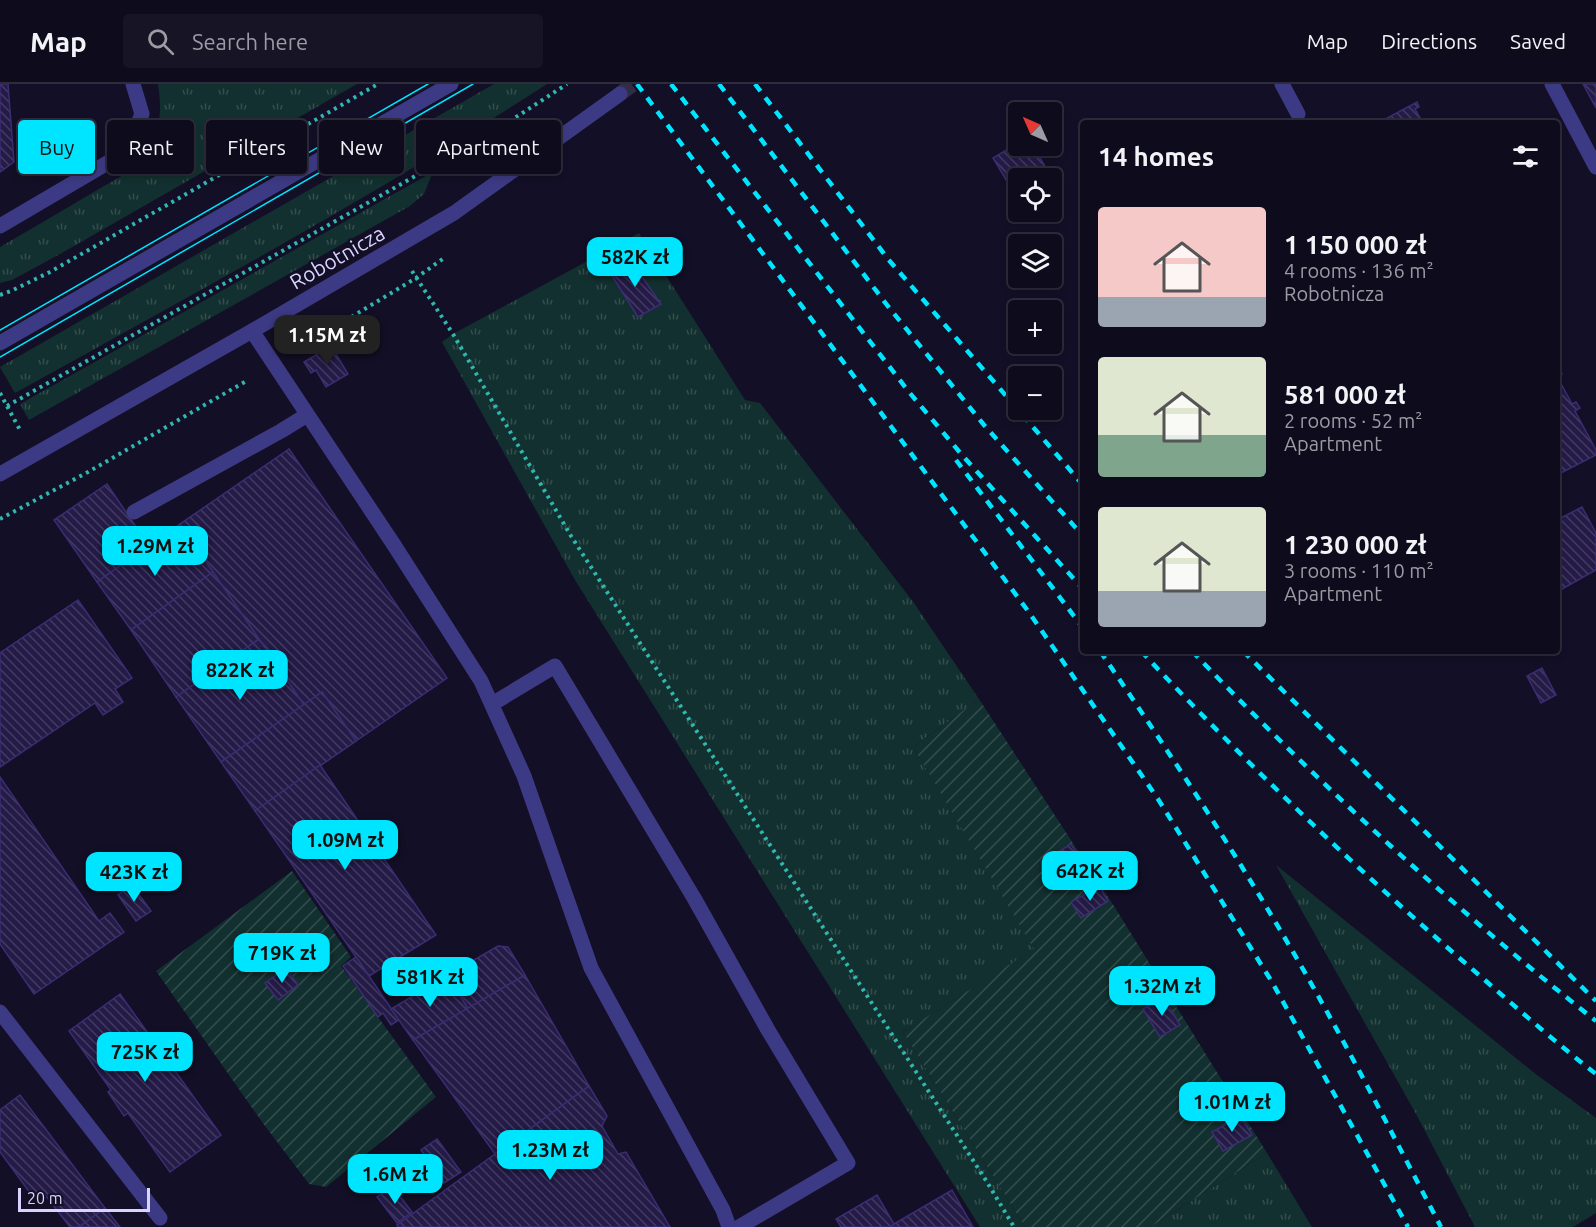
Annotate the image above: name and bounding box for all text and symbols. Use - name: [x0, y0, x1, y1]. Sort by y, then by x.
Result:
- search box: [123, 14, 543, 68]
- icon: search: [144, 25, 177, 58]
- text: Map: [30, 26, 87, 57]
- text: Search here: [192, 29, 308, 54]
- text: Map: [1307, 29, 1348, 53]
- text: Directions: [1381, 29, 1477, 53]
- text: Saved: [1510, 29, 1566, 53]
- north arrow: [1008, 102, 1062, 156]
- map controls: [1008, 102, 1062, 420]
- chip: Buy: [18, 120, 95, 174]
- chip: Rent: [107, 120, 194, 174]
- chip: Filters: [206, 120, 307, 174]
- chip: New: [319, 120, 404, 174]
- chip: Apartment: [416, 120, 561, 174]
- icon: filters: [1509, 140, 1542, 173]
- text: 14 homes: [1098, 142, 1214, 171]
- button: locate: [1008, 168, 1062, 222]
- street label: Robotnicza: [285, 220, 389, 294]
- text: 1 150 000 zł: [1284, 230, 1427, 259]
- icon: home: [1146, 231, 1218, 303]
- button: layers: [1008, 234, 1062, 288]
- pin: 582K zł: [580, 237, 690, 288]
- text: 582K zł: [601, 245, 669, 268]
- text: 4 rooms · 136 m²: [1284, 259, 1434, 282]
- text: Robotnicza: [1284, 282, 1384, 305]
- button: +: [1008, 300, 1062, 354]
- pin: 1.15M zł: [265, 315, 389, 366]
- text: 1.15M zł: [288, 323, 366, 346]
- button: −: [1008, 366, 1062, 420]
- text: 581 000 zł: [1284, 380, 1406, 409]
- icon: home: [1146, 381, 1218, 453]
- text: 2 rooms · 52 m²: [1284, 409, 1422, 432]
- text: Apartment: [1284, 432, 1382, 455]
- pin: 1.29M zł: [93, 526, 217, 577]
- text: 1 230 000 zł: [1284, 530, 1427, 559]
- icon: home: [1146, 531, 1218, 603]
- text: 1.29M zł: [116, 534, 194, 557]
- text: 3 rooms · 110 m²: [1284, 559, 1434, 582]
- text: Apartment: [1284, 582, 1382, 605]
- pin: 822K zł: [185, 650, 295, 701]
- text: 822K zł: [206, 658, 274, 681]
- pin: 1.09M zł: [283, 820, 407, 871]
- text: 1.09M zł: [306, 828, 384, 851]
- pin: 642K zł: [1035, 851, 1145, 902]
- pin: 423K zł: [79, 852, 189, 903]
- text: 642K zł: [1056, 859, 1124, 882]
- text: 423K zł: [100, 860, 168, 883]
- pin: 719K zł: [227, 933, 337, 984]
- text: 719K zł: [248, 941, 316, 964]
- pin: 581K zł: [375, 957, 485, 1008]
- text: 581K zł: [396, 965, 464, 988]
- pin: 1.32M zł: [1100, 966, 1224, 1017]
- text: 1.32M zł: [1123, 974, 1201, 997]
- pin: 725K zł: [90, 1032, 200, 1083]
- text: 725K zł: [111, 1040, 179, 1063]
- pin: 1.01M zł: [1170, 1082, 1294, 1133]
- text: 1.01M zł: [1193, 1090, 1271, 1113]
- pin: 1.23M zł: [488, 1130, 612, 1181]
- text: 1.23M zł: [511, 1138, 589, 1161]
- pin: 1.6M zł: [340, 1154, 450, 1205]
- text: 1.6M zł: [362, 1162, 428, 1185]
- scale bar: [18, 1185, 150, 1212]
- text: 20 m: [27, 1189, 63, 1207]

